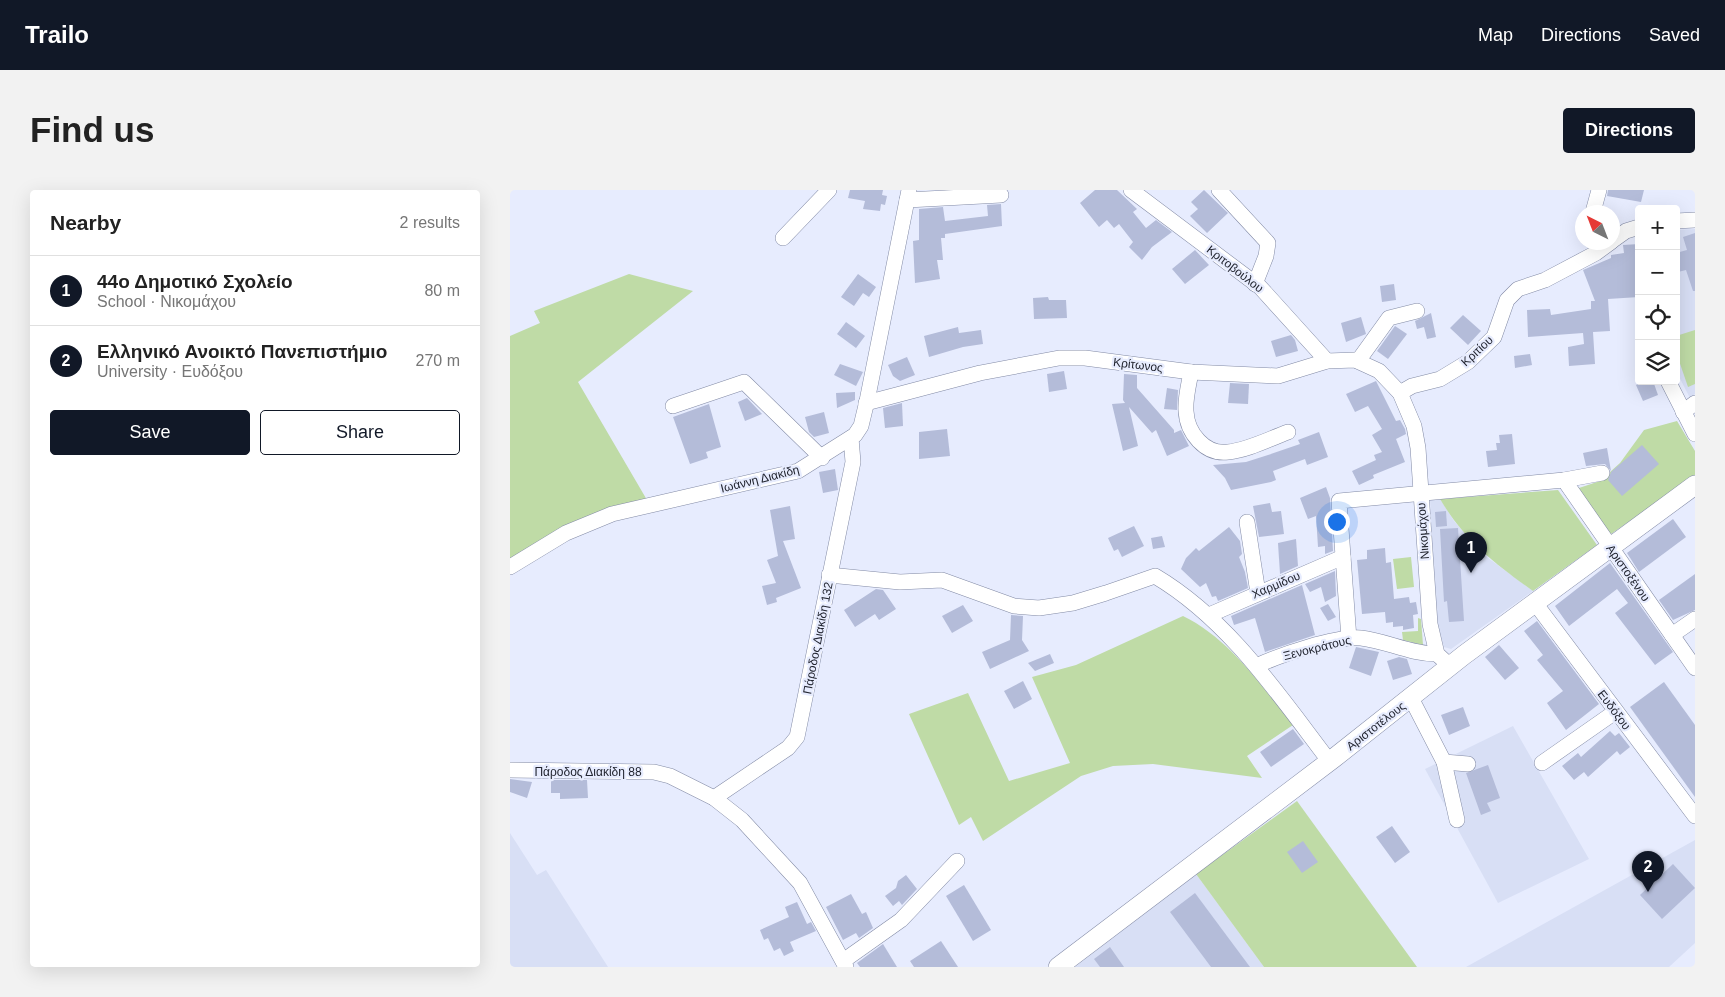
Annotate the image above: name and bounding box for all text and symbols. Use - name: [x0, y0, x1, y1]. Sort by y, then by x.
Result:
- text: Trailo: [25, 21, 89, 48]
- text: Map: [1478, 25, 1513, 45]
- text: Directions: [1541, 25, 1621, 45]
- text: Saved: [1649, 25, 1700, 45]
- button: Directions: [1563, 108, 1695, 153]
- text: Find us: [30, 110, 154, 149]
- north arrow: [1575, 205, 1620, 250]
- map controls: [1635, 205, 1680, 385]
- button: +: [1635, 205, 1680, 250]
- text: Nearby: [50, 211, 121, 234]
- text: 2 results: [400, 214, 460, 231]
- street label: Κριτοβούλου: [1204, 243, 1266, 295]
- button: −: [1635, 250, 1680, 295]
- text: 44ο Δημοτικό Σχολείο: [97, 271, 293, 292]
- text: 1: [62, 282, 70, 299]
- text: 80 m: [424, 282, 460, 299]
- text: School · Νικομάχου: [97, 293, 236, 310]
- button: locate: [1635, 295, 1680, 340]
- street label: Κριτίου: [1458, 333, 1496, 369]
- button: layers: [1635, 340, 1680, 385]
- text: Ελληνικό Ανοικτό Πανεπιστήμιο: [97, 341, 387, 362]
- text: 2: [62, 352, 70, 369]
- text: 270 m: [416, 352, 460, 369]
- street label: Κρίτωνος: [1112, 355, 1164, 375]
- text: University · Ευδόξου: [97, 363, 243, 380]
- button: Save: [50, 410, 250, 455]
- button: Share: [260, 410, 460, 455]
- street label: Ιωάννη Διακίδη: [719, 462, 801, 496]
- street label: Νικομάχου: [1414, 502, 1432, 560]
- your location: [1324, 509, 1350, 535]
- pin: 1: [1455, 532, 1487, 573]
- street label: Αριστοξένου: [1603, 542, 1653, 604]
- street label: Χαρμίδου: [1250, 569, 1302, 601]
- street label: Πάροδος Διακίδη 132: [800, 580, 836, 695]
- street label: Ξενοκράτους: [1282, 633, 1352, 663]
- street label: Ευδόξου: [1595, 687, 1633, 733]
- street label: Αριστοτέλους: [1344, 699, 1408, 753]
- street label: Πάροδος Διακίδη 88: [534, 765, 642, 779]
- pin: 2: [1632, 851, 1664, 892]

